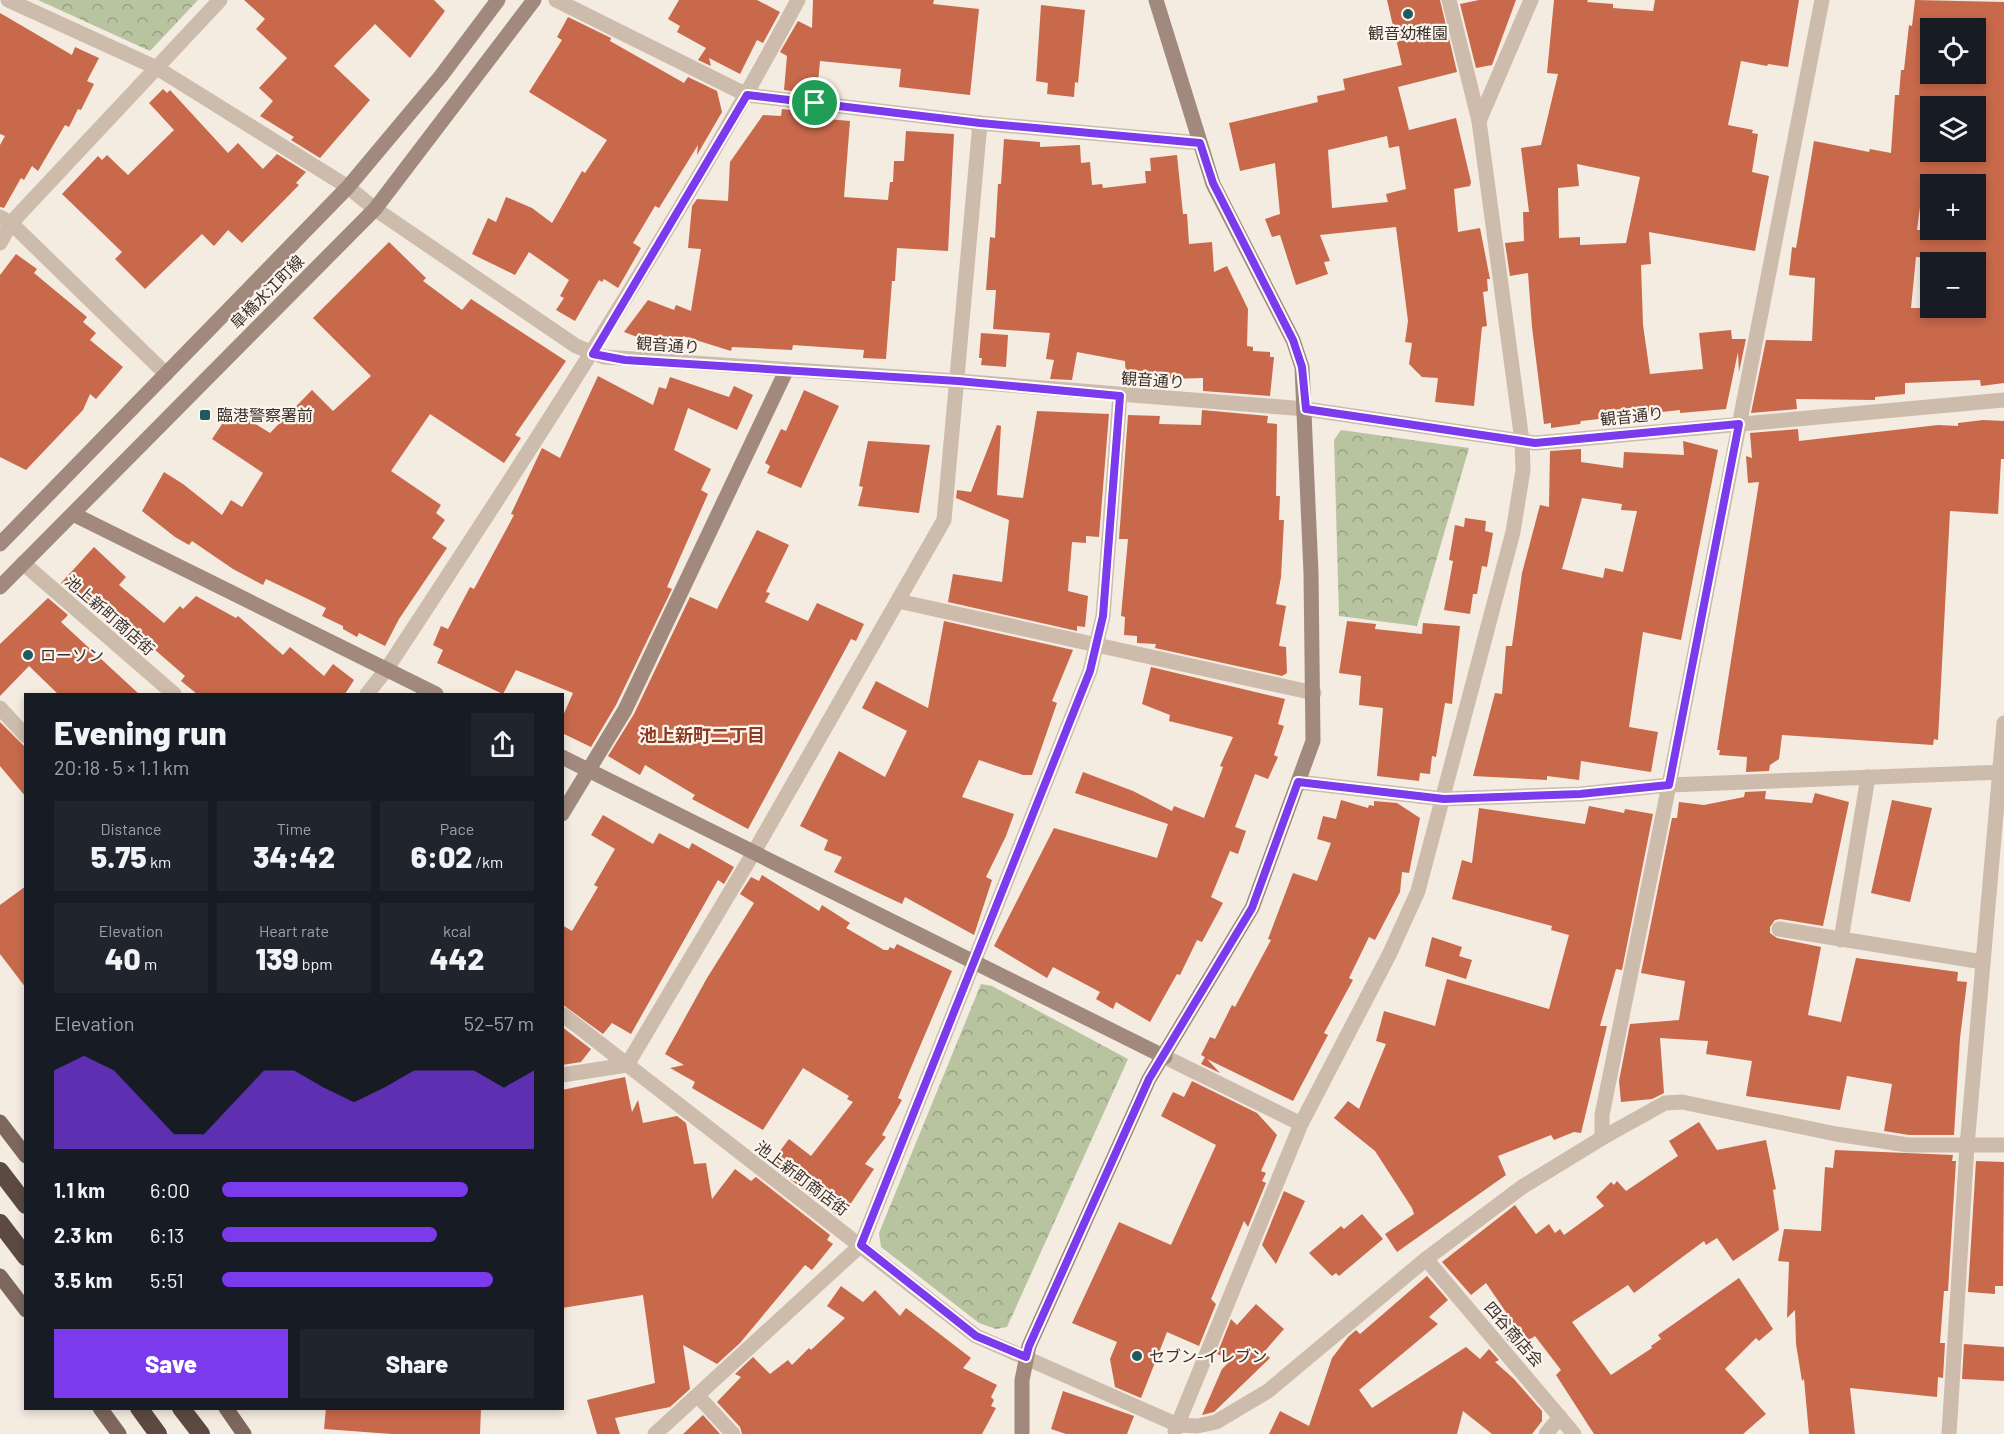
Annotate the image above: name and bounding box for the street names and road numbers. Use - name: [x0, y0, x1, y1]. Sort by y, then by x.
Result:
- street label: 皐橋水江町線: [226, 251, 307, 332]
- street label: 観音通り: [635, 333, 701, 356]
- street label: 観音通り: [1120, 368, 1186, 391]
- street label: 観音通り: [1599, 403, 1665, 428]
- street label: 池上新町商店街: [62, 571, 159, 659]
- street label: 池上新町商店街: [752, 1136, 853, 1219]
- street label: 四谷商店会: [1481, 1297, 1548, 1370]

